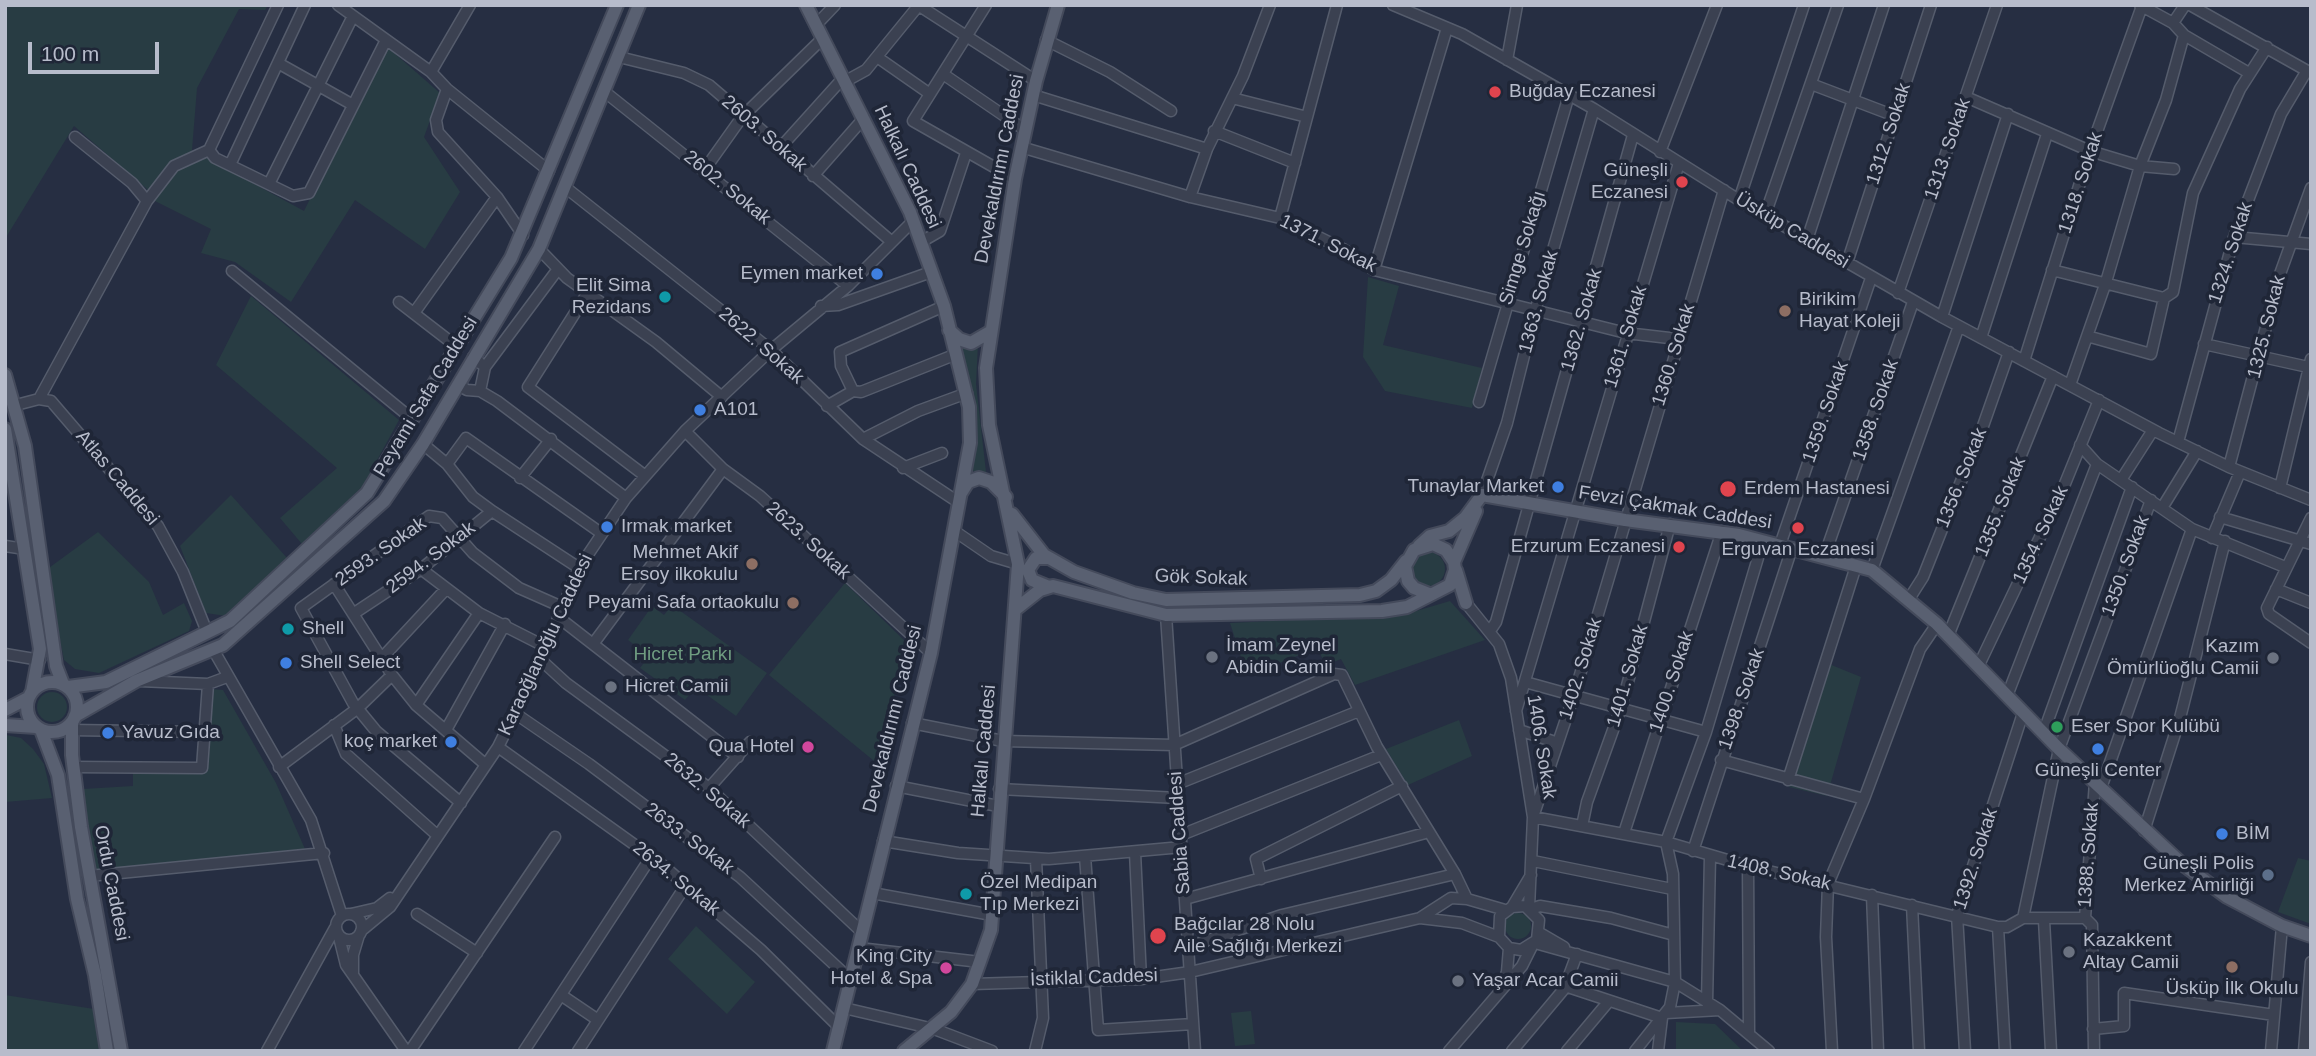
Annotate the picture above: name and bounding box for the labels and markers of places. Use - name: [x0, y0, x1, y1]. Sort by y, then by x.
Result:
- place label: Buğday Eczanesi: [1509, 81, 1656, 103]
- marker: Buğday Eczanesi: [1487, 84, 1503, 100]
- place label: Güneşli Eczanesi: [1591, 160, 1668, 204]
- marker: Güneşli Eczanesi: [1674, 174, 1690, 190]
- place label: Eymen market: [741, 263, 863, 285]
- marker: Eymen market: [869, 266, 885, 282]
- place label: Elit Sima Rezidans: [572, 275, 651, 319]
- marker: Elit Sima Rezidans: [657, 289, 673, 305]
- place label: Birikim Hayat Koleji: [1799, 289, 1900, 333]
- marker: Birikim Hayat Koleji: [1777, 303, 1793, 319]
- place label: A101: [714, 399, 758, 421]
- marker: A101: [692, 402, 708, 418]
- place label: Tunaylar Market: [1407, 476, 1544, 498]
- place label: Erdem Hastanesi: [1744, 478, 1890, 500]
- marker: Tunaylar Market: [1550, 479, 1566, 495]
- marker: Erdem Hastanesi: [1718, 479, 1738, 499]
- place label: Irmak market: [621, 516, 732, 538]
- marker: Irmak market: [599, 519, 615, 535]
- marker: Erguvan Eczanesi: [1790, 520, 1806, 536]
- place label: Erzurum Eczanesi: [1511, 536, 1665, 558]
- marker: Erzurum Eczanesi: [1671, 539, 1687, 555]
- place label: Erguvan Eczanesi: [1721, 539, 1875, 561]
- place label: Mehmet Akif Ersoy ilkokulu: [621, 542, 738, 586]
- marker: Mehmet Akif Ersoy ilkokulu: [744, 556, 760, 572]
- place label: Peyami Safa ortaokulu: [588, 592, 779, 614]
- marker: Peyami Safa ortaokulu: [785, 595, 801, 611]
- place label: Shell: [302, 618, 344, 640]
- marker: Shell: [280, 621, 296, 637]
- place label: İmam Zeynel Abidin Camii: [1226, 635, 1336, 679]
- place label: Kazım Ömürlüoğlu Camii: [2107, 636, 2259, 680]
- marker: İmam Zeynel Abidin Camii: [1204, 649, 1220, 665]
- marker: Kazım Ömürlüoğlu Camii: [2265, 650, 2281, 666]
- place label: Shell Select: [300, 652, 400, 674]
- marker: Shell Select: [278, 655, 294, 671]
- place label: Hicret Camii: [625, 676, 728, 698]
- marker: Hicret Camii: [603, 679, 619, 695]
- place label: Eser Spor Kulübü: [2071, 716, 2220, 738]
- marker: Eser Spor Kulübü: [2049, 719, 2065, 735]
- place label: Yavuz Gıda: [122, 722, 220, 744]
- marker: Yavuz Gıda: [100, 725, 116, 741]
- place label: koç market: [344, 731, 437, 753]
- marker: koç market: [443, 734, 459, 750]
- place label: Qua Hotel: [708, 736, 794, 758]
- marker: Qua Hotel: [800, 739, 816, 755]
- marker: Güneşli Center: [2090, 741, 2106, 757]
- place label: Güneşli Center: [2035, 760, 2161, 782]
- place label: BİM: [2236, 823, 2270, 845]
- marker: BİM: [2214, 826, 2230, 842]
- place label: Güneşli Polis Merkez Amirliği: [2124, 853, 2254, 897]
- marker: Güneşli Polis Merkez Amirliği: [2260, 867, 2276, 883]
- place label: Özel Medipan Tıp Merkezi: [980, 872, 1097, 916]
- marker: Özel Medipan Tıp Merkezi: [958, 886, 974, 902]
- place label: Bağcılar 28 Nolu Aile Sağlığı Merkezi: [1174, 914, 1342, 958]
- marker: Bağcılar 28 Nolu Aile Sağlığı Merkezi: [1148, 926, 1168, 946]
- place label: Kazakkent Altay Camii: [2083, 930, 2179, 974]
- marker: Kazakkent Altay Camii: [2061, 944, 2077, 960]
- place label: King City Hotel & Spa: [831, 946, 932, 990]
- marker: Üsküp İlk Okulu: [2224, 959, 2240, 975]
- marker: King City Hotel & Spa: [938, 960, 954, 976]
- place label: Yaşar Acar Camii: [1472, 970, 1618, 992]
- marker: Yaşar Acar Camii: [1450, 973, 1466, 989]
- place label: Üsküp İlk Okulu: [2165, 978, 2299, 1000]

